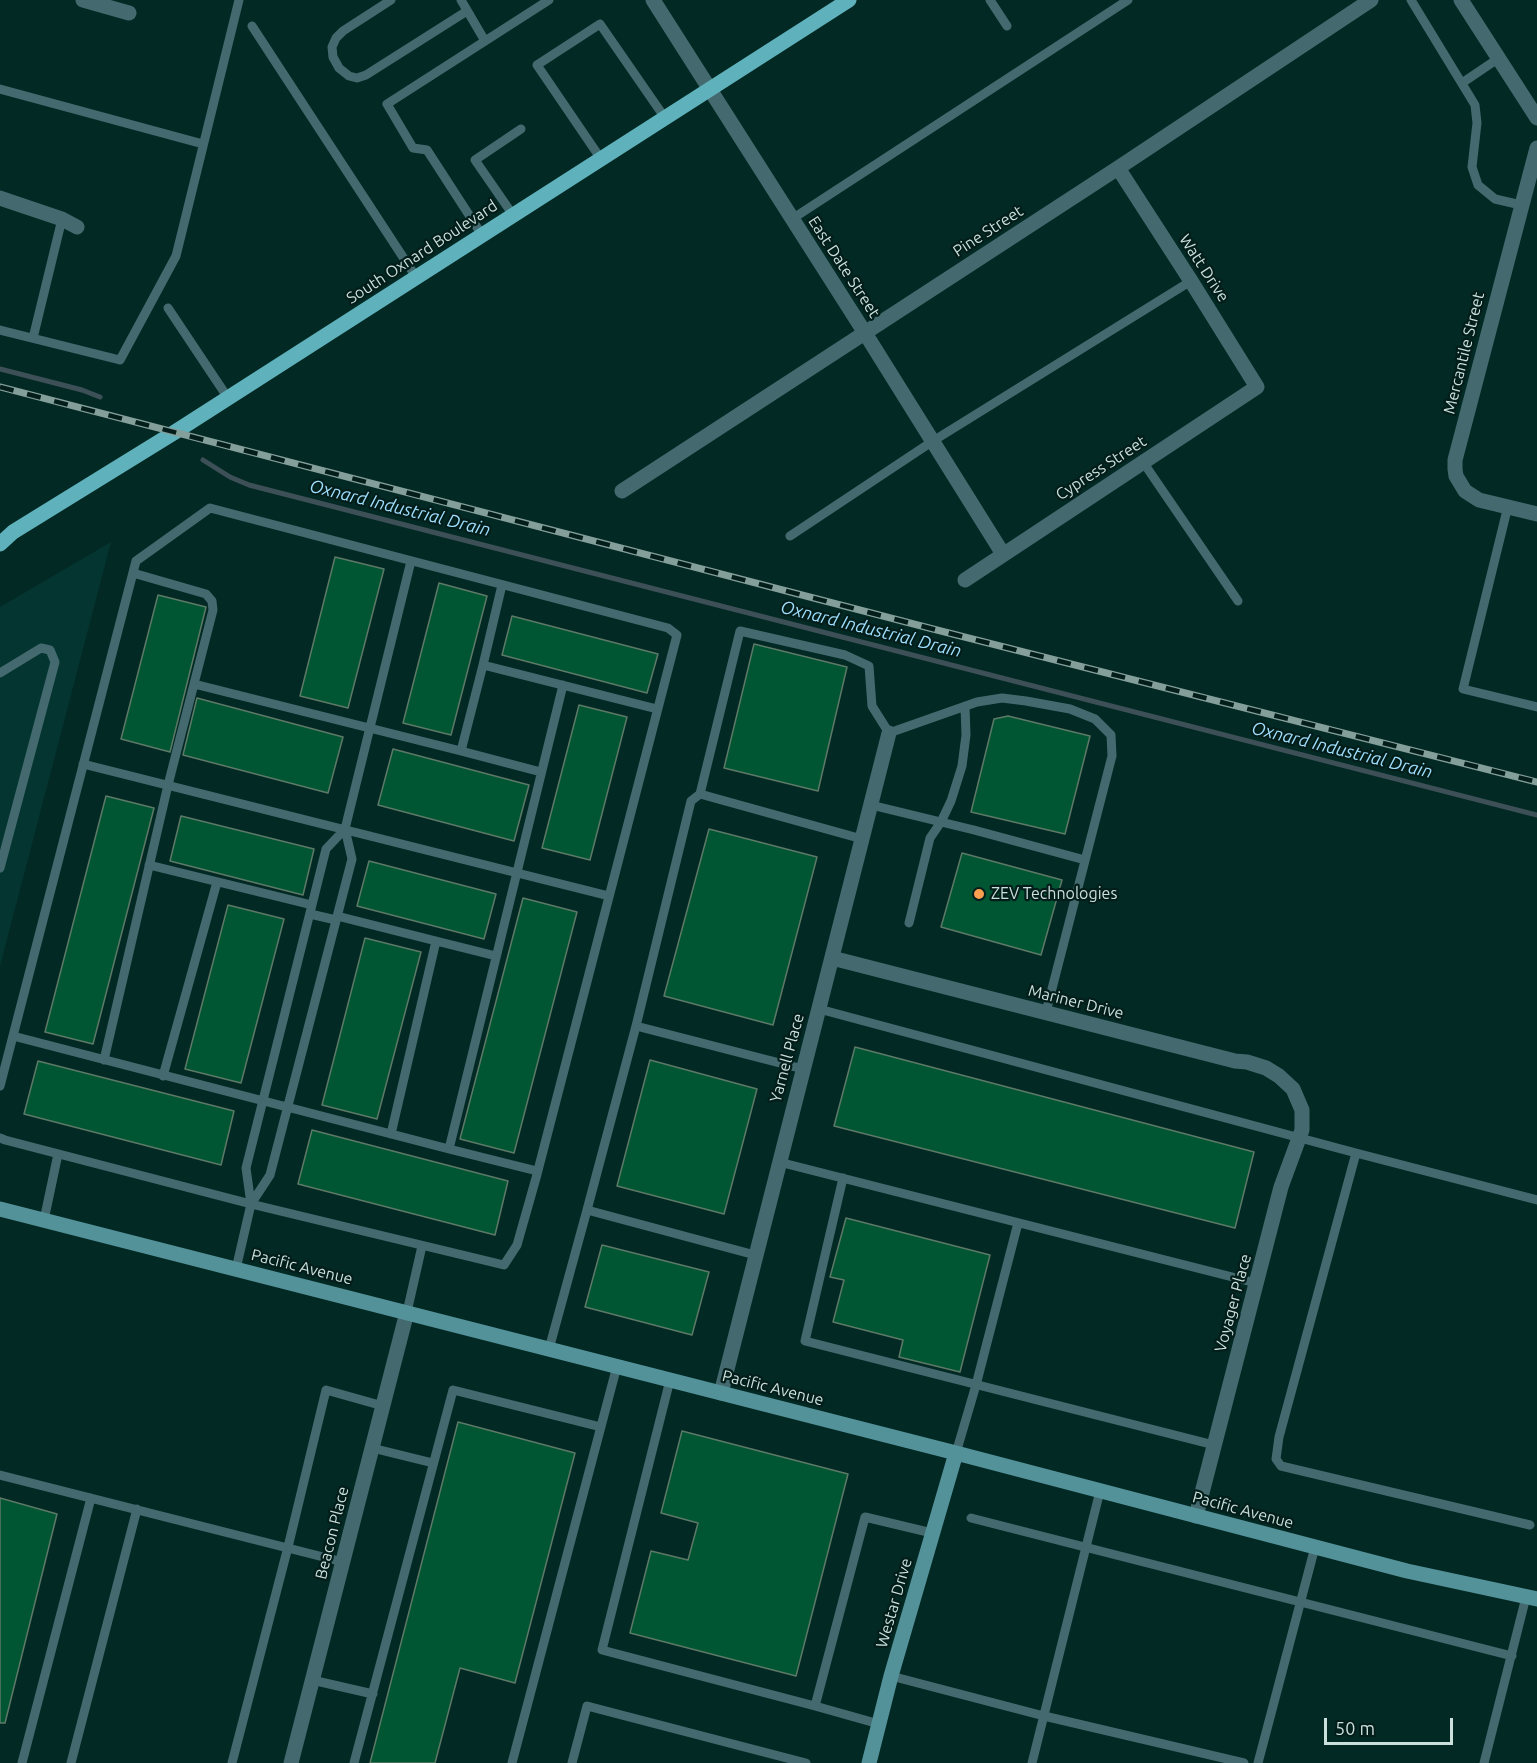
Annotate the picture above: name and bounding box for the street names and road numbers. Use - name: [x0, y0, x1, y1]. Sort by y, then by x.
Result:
- street label: South Oxnard Boulevard: [343, 196, 501, 308]
- street label: Pine Street: [949, 201, 1027, 261]
- street label: East Date Street: [804, 213, 884, 321]
- street label: Watt Drive: [1175, 231, 1233, 305]
- street label: Mercantile Street: [1440, 290, 1488, 416]
- street label: Cypress Street: [1052, 432, 1150, 504]
- street label: Mariner Drive: [1026, 981, 1126, 1023]
- street label: Yarnell Place: [766, 1011, 808, 1105]
- street label: Pacific Avenue: [249, 1245, 355, 1289]
- street label: Voyager Place: [1211, 1252, 1255, 1354]
- street label: Pacific Avenue: [720, 1366, 826, 1410]
- street label: Beacon Place: [311, 1485, 353, 1581]
- street label: Pacific Avenue: [1190, 1487, 1296, 1533]
- street label: Westar Drive: [872, 1556, 916, 1650]

